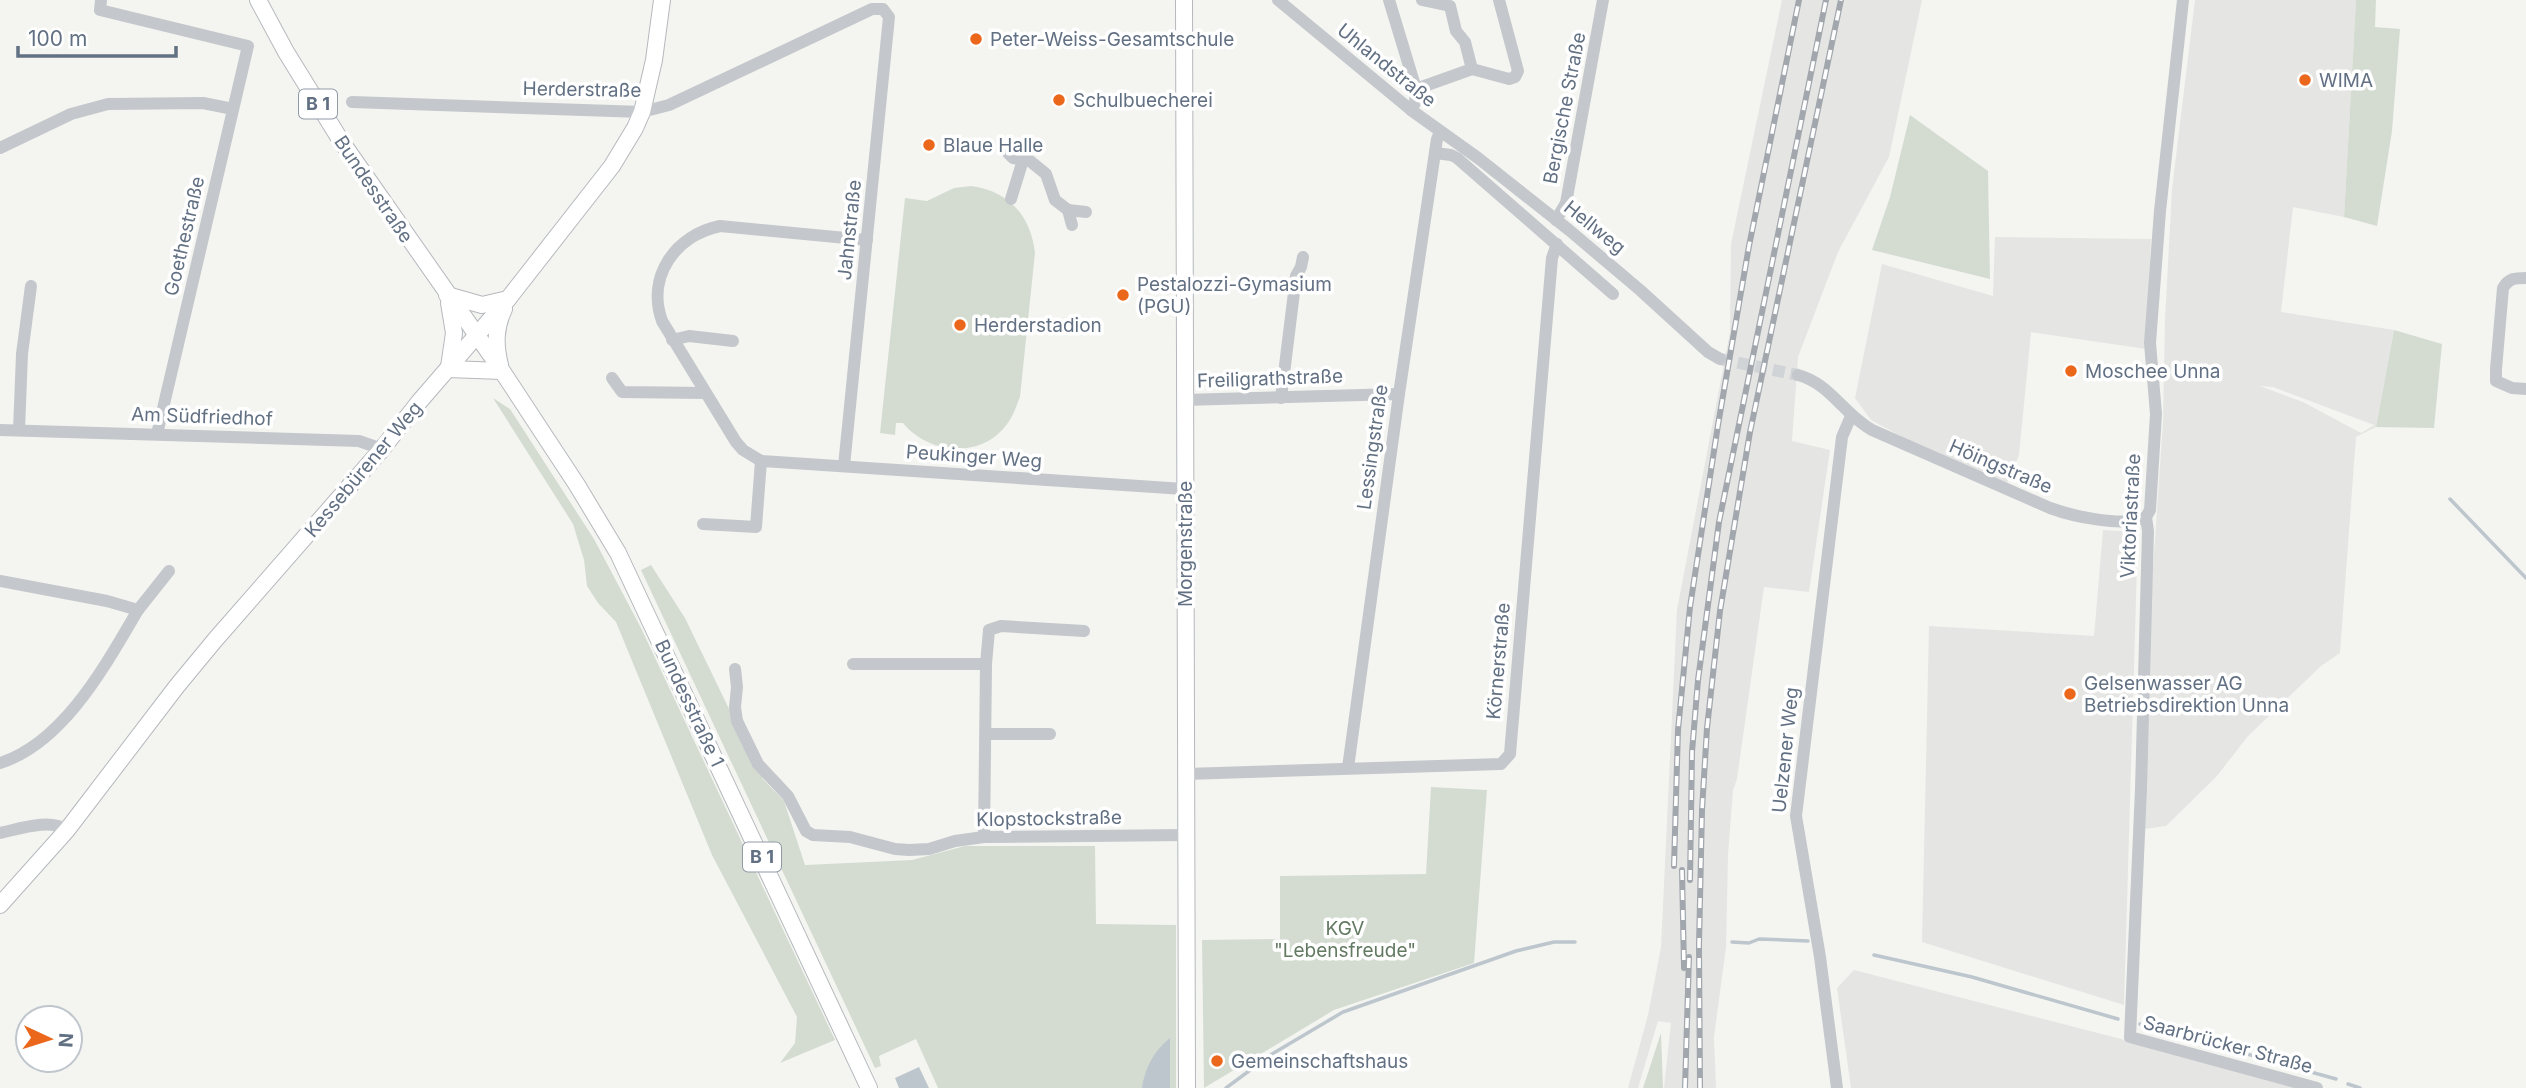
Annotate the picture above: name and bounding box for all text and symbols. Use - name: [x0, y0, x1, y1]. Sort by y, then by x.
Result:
- scale bar: [18, 14, 175, 58]
- street label: Uhlandstraße: [1333, 19, 1441, 112]
- text: 100 m: [28, 26, 87, 51]
- place label: Peter-Weiss-Gesamtschule: [990, 28, 1234, 51]
- street label: Bergische Straße: [1538, 30, 1590, 186]
- marker: Peter-Weiss-Gesamtschule: [968, 31, 984, 47]
- place label: WIMA: [2319, 69, 2373, 92]
- marker: WIMA: [2297, 72, 2313, 88]
- street label: Herderstraße: [522, 77, 642, 102]
- place label: Schulbuecherei: [1073, 89, 1213, 112]
- road number: B 1: [299, 90, 337, 119]
- marker: Schulbuecherei: [1051, 92, 1067, 108]
- street label: Bundesstraße: [329, 131, 418, 247]
- place label: Blaue Halle: [943, 134, 1043, 157]
- marker: Blaue Halle: [921, 137, 937, 153]
- street label: Goethestraße: [160, 174, 209, 298]
- street label: Jahnstraße: [833, 179, 866, 281]
- street label: Hellweg: [1559, 196, 1630, 259]
- place label: Pestalozzi-Gymasium (PGU): [1137, 273, 1332, 318]
- marker: Pestalozzi-Gymasium (PGU): [1115, 287, 1131, 303]
- place label: Herderstadion: [974, 314, 1102, 337]
- marker: Herderstadion: [952, 317, 968, 333]
- place label: Moschee Unna: [2085, 360, 2220, 383]
- marker: Moschee Unna: [2063, 363, 2079, 379]
- street label: Freiligrathstraße: [1197, 364, 1343, 393]
- street label: Lessingstraße: [1352, 383, 1393, 511]
- street label: Kessebürener Weg: [300, 397, 427, 542]
- street label: Am Südfriedhof: [131, 403, 273, 430]
- street label: Höingstraße: [1946, 434, 2056, 499]
- street label: Peukinger Weg: [905, 440, 1043, 473]
- street label: Viktoriastraße: [2116, 453, 2145, 579]
- street label: Morgenstraße: [1174, 481, 1197, 607]
- street label: Körnerstraße: [1482, 602, 1515, 720]
- street label: Bundesstraße 1: [650, 636, 729, 770]
- place label: Gelsenwasser AG Betriebsdirektion Unna: [2084, 672, 2289, 717]
- street label: Uelzener Weg: [1767, 686, 1804, 814]
- marker: Gelsenwasser AG Betriebsdirektion Unna: [2062, 686, 2078, 702]
- street label: Klopstockstraße: [976, 806, 1122, 831]
- road number: B 1: [743, 842, 781, 872]
- park label: KGV "Lebensfreude": [1274, 917, 1416, 962]
- north arrow: [14, 1004, 84, 1074]
- street label: Saarbrücker Straße: [2141, 1011, 2315, 1078]
- text: N: [53, 1032, 77, 1048]
- place label: Gemeinschaftshaus: [1231, 1050, 1408, 1073]
- marker: Gemeinschaftshaus: [1209, 1053, 1225, 1069]

